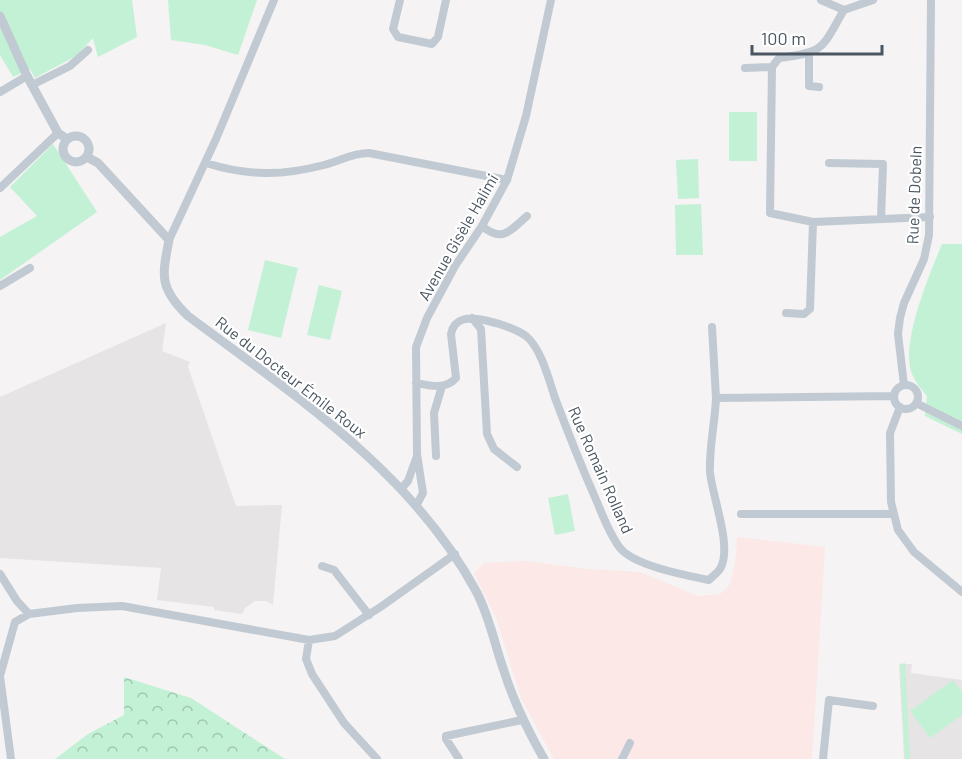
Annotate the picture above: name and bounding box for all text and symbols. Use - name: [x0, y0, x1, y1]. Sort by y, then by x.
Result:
- scale bar: [752, 18, 882, 56]
- text: 100 m: [761, 27, 806, 49]
- street label: Rue de Dobeln: [902, 145, 925, 245]
- street label: Avenue Gisèle Halimi: [414, 170, 502, 304]
- street label: Rue du Docteur Émile Roux: [212, 312, 371, 442]
- street label: Rue Romain Rolland: [565, 403, 638, 536]

